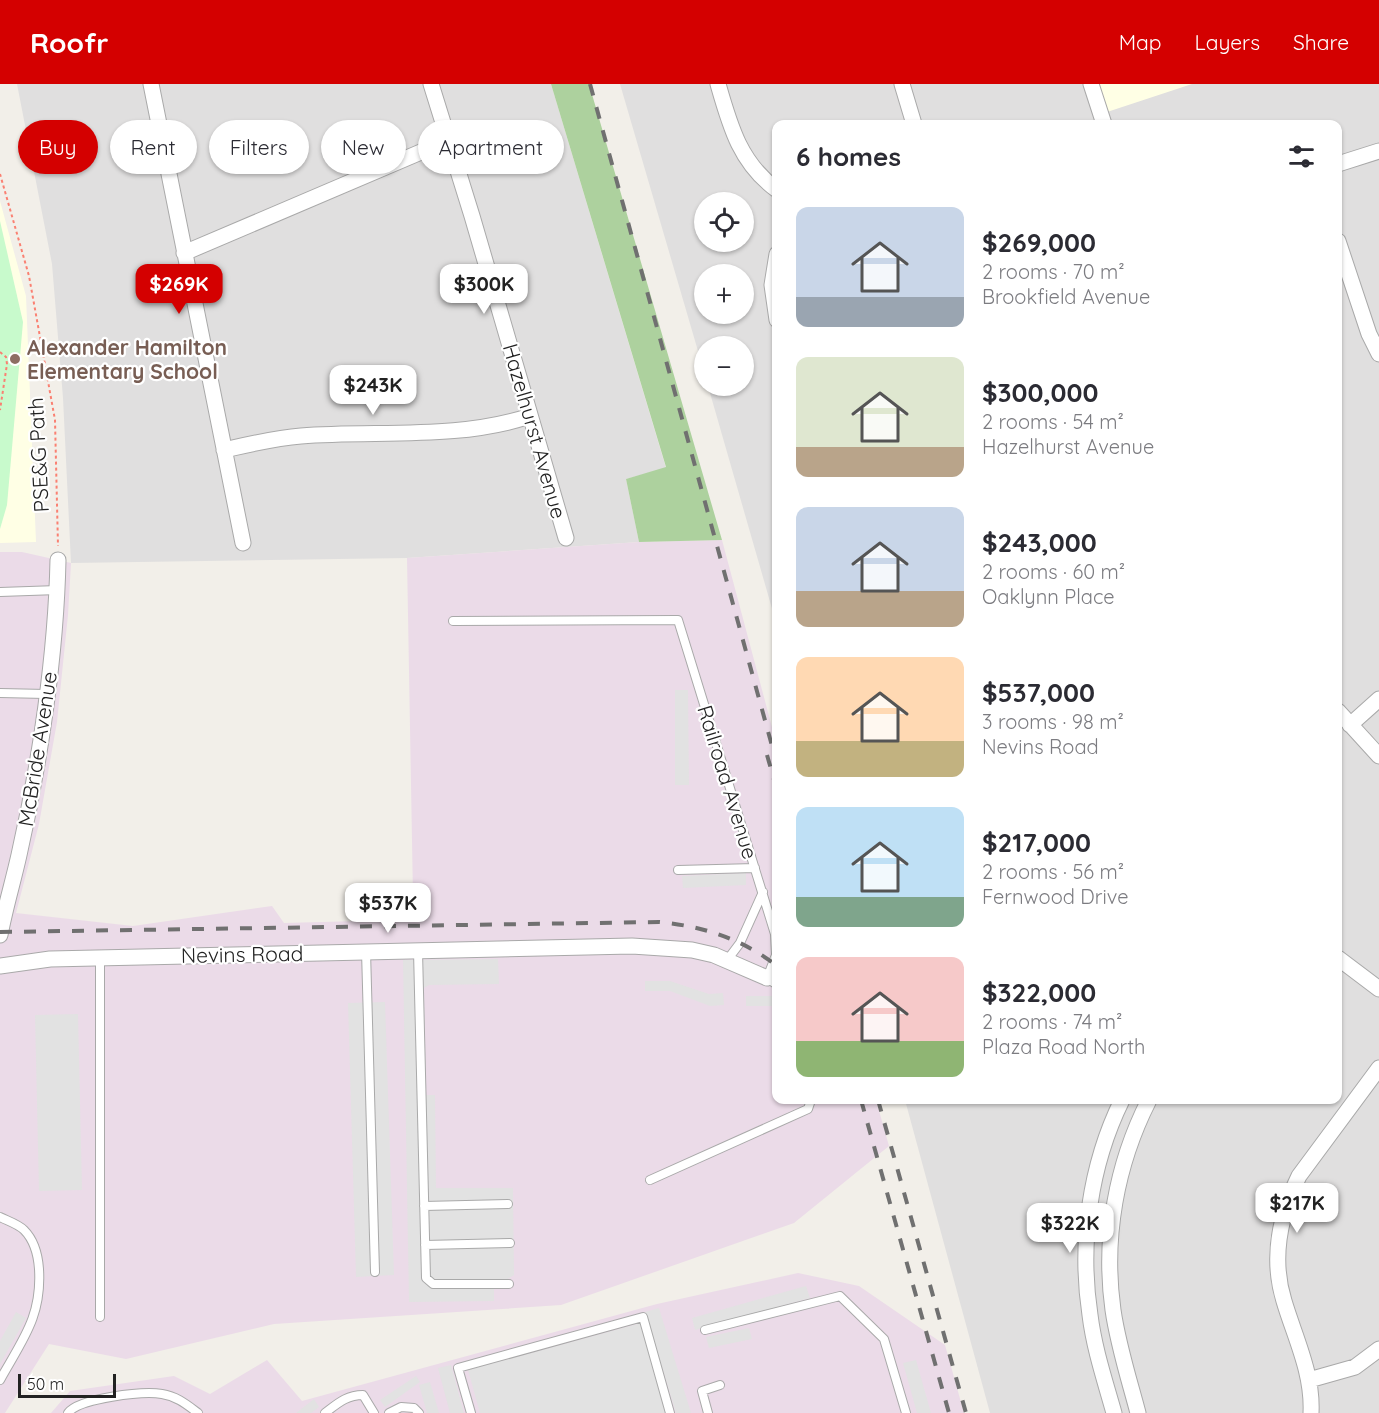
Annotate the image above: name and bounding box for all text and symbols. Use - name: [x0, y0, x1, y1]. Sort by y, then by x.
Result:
- text: Roofr: [30, 25, 108, 60]
- text: Map: [1119, 29, 1162, 55]
- text: Layers: [1195, 29, 1260, 55]
- text: Share: [1293, 29, 1349, 55]
- chip: Buy: [18, 120, 98, 174]
- chip: Rent: [110, 120, 197, 174]
- chip: Filters: [209, 120, 309, 174]
- chip: New: [321, 120, 406, 174]
- chip: Apartment: [418, 120, 564, 174]
- text: 6 homes: [796, 140, 901, 173]
- icon: filters: [1285, 140, 1318, 173]
- map controls: [694, 192, 754, 396]
- button: locate: [694, 192, 754, 252]
- text: $269,000: [982, 226, 1096, 259]
- icon: home: [844, 231, 916, 303]
- text: 2 rooms · 70 m²: [982, 259, 1125, 284]
- pin: $269K: [137, 264, 221, 315]
- pin: $300K: [442, 264, 526, 315]
- button: +: [694, 264, 754, 324]
- text: $269K: [150, 271, 208, 296]
- text: $300K: [454, 271, 514, 296]
- text: Brookfield Avenue: [982, 284, 1150, 309]
- place label: Alexander Hamilton Elementary School: [27, 334, 227, 384]
- button: −: [694, 336, 754, 396]
- street label: Hazelhurst Avenue: [498, 340, 572, 522]
- marker: Alexander Hamilton Elementary School: [8, 352, 22, 366]
- pin: $243K: [331, 365, 415, 416]
- text: $243K: [344, 372, 402, 397]
- text: $300,000: [982, 376, 1098, 409]
- icon: home: [844, 381, 916, 453]
- street label: PSE&G Path: [22, 397, 54, 513]
- text: 2 rooms · 54 m²: [982, 409, 1124, 434]
- text: Hazelhurst Avenue: [982, 434, 1154, 459]
- text: $243,000: [982, 526, 1097, 559]
- icon: home: [844, 531, 916, 603]
- text: 2 rooms · 60 m²: [982, 559, 1125, 584]
- text: Oaklynn Place: [982, 584, 1115, 609]
- street label: McBride Avenue: [12, 670, 62, 828]
- text: $537,000: [982, 676, 1095, 709]
- icon: home: [844, 681, 916, 753]
- street label: Railroad Avenue: [692, 702, 764, 862]
- text: 3 rooms · 98 m²: [982, 709, 1124, 734]
- text: Nevins Road: [982, 734, 1099, 759]
- text: $217,000: [982, 826, 1091, 859]
- icon: home: [844, 831, 916, 903]
- text: 2 rooms · 56 m²: [982, 859, 1124, 884]
- pin: $537K: [346, 883, 430, 934]
- text: Fernwood Drive: [982, 884, 1129, 909]
- text: $537K: [359, 890, 417, 915]
- street label: Nevins Road: [181, 940, 303, 968]
- text: $322,000: [982, 976, 1096, 1009]
- icon: home: [844, 981, 916, 1053]
- text: 2 rooms · 74 m²: [982, 1009, 1122, 1034]
- text: Plaza Road North: [982, 1034, 1145, 1059]
- pin: $217K: [1255, 1183, 1339, 1234]
- text: $217K: [1269, 1190, 1325, 1215]
- pin: $322K: [1028, 1203, 1112, 1254]
- text: $322K: [1041, 1210, 1099, 1235]
- scale bar: [18, 1371, 116, 1398]
- text: 50 m: [27, 1374, 64, 1394]

